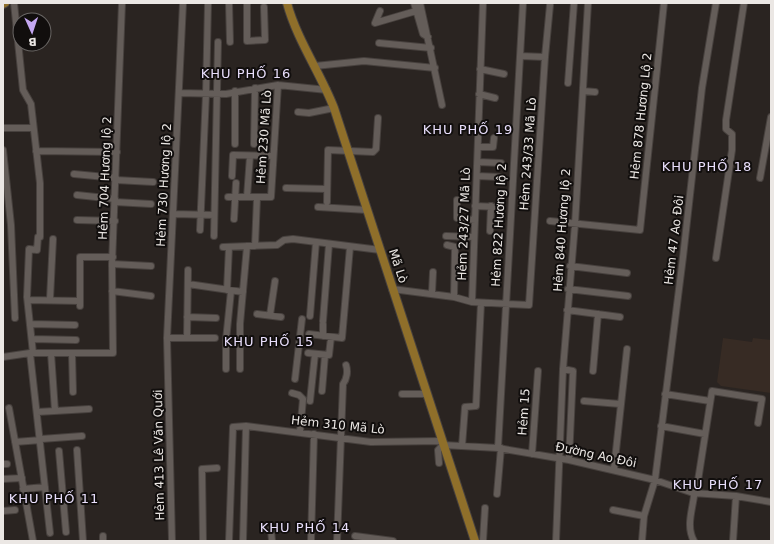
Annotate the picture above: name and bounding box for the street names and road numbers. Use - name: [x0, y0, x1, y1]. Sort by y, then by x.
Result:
- street label: Hẻm 878 Hương Lộ 2: [627, 52, 655, 180]
- street label: Hẻm 230 Mã Lò: [254, 90, 274, 184]
- street label: Hẻm 243/33 Mã Lò: [517, 97, 539, 211]
- street label: Hẻm 704 Hương lộ 2: [96, 116, 114, 240]
- street label: Hẻm 730 Hương lộ 2: [154, 123, 174, 247]
- street label: Hẻm 822 Hương lộ 2: [489, 163, 509, 287]
- street label: Hẻm 243/27 Mã Lò: [455, 167, 473, 281]
- street label: Hẻm 840 Hương lộ 2: [551, 168, 573, 292]
- street label: Hẻm 47 Ao Đôi: [662, 194, 686, 286]
- street label: Mã Lò: [386, 247, 410, 285]
- street label: Hẻm 15: [515, 388, 533, 436]
- street label: Hẻm 413 Lê Văn Quới: [151, 389, 167, 521]
- street label: Hẻm 310 Mã Lò: [291, 413, 385, 437]
- street label: Đường Ao Đôi: [554, 440, 638, 470]

